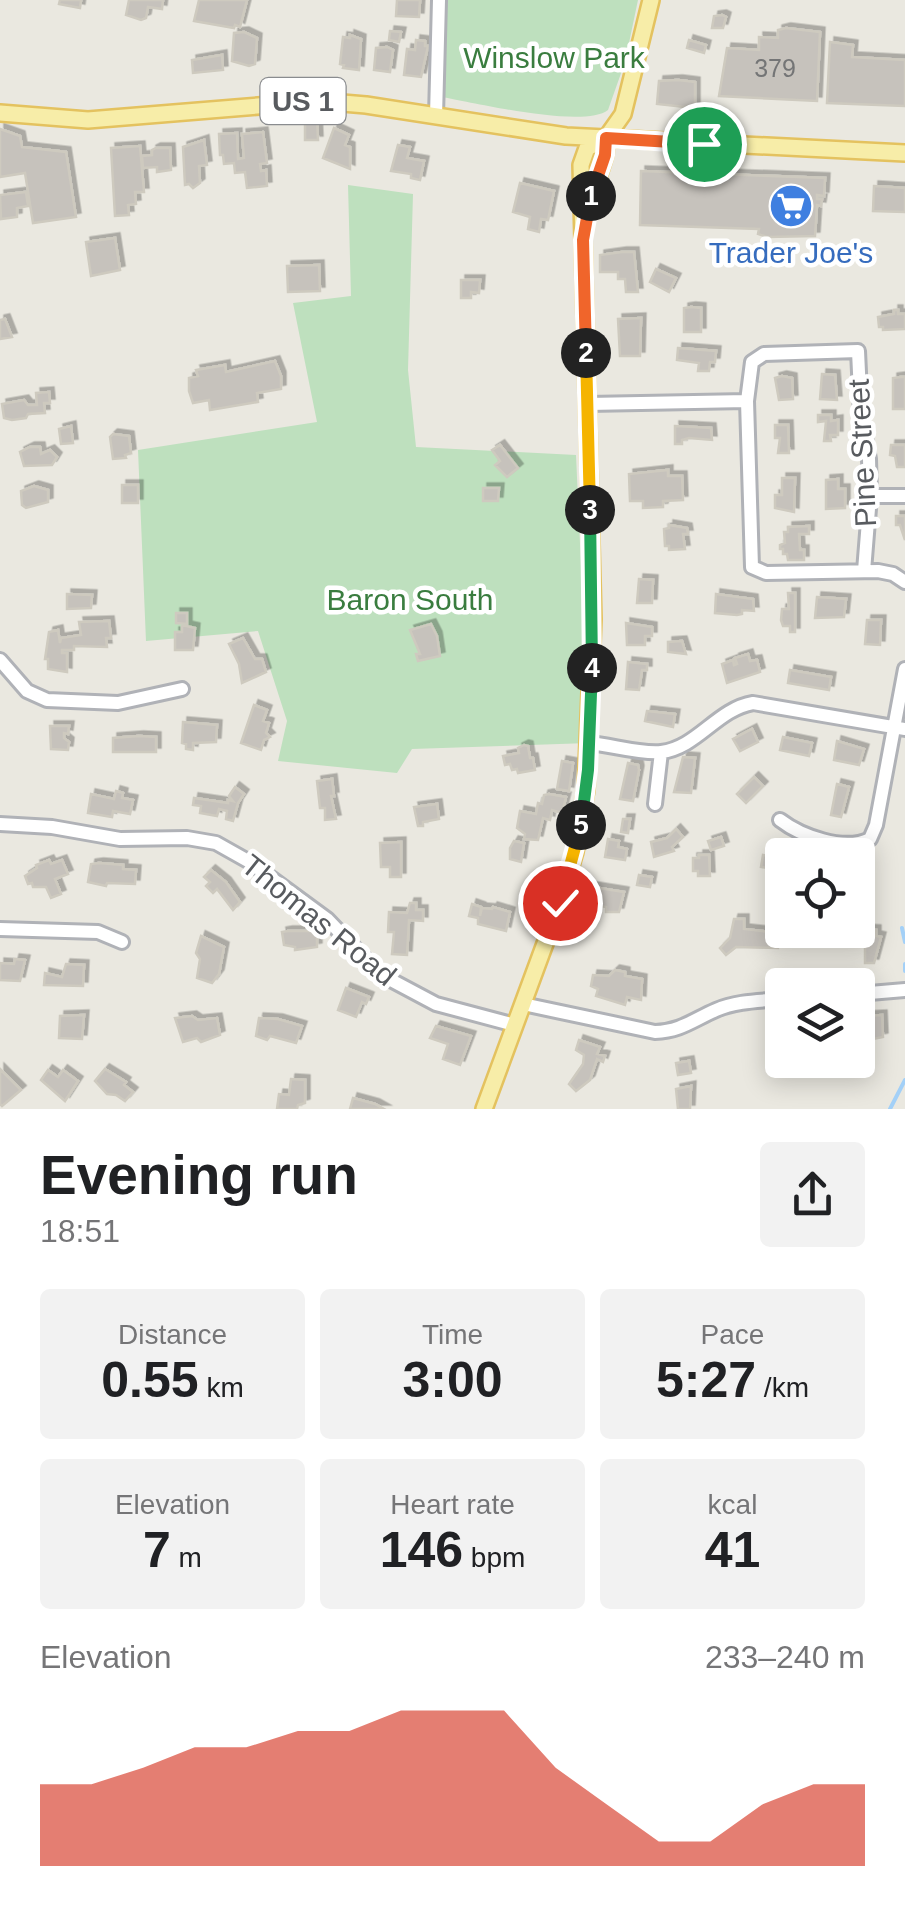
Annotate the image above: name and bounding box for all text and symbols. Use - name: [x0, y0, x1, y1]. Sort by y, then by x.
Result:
- park label: Winslow Park: [463, 41, 646, 74]
- house number: 379: [754, 54, 796, 82]
- road number: US 1: [260, 78, 346, 124]
- pin: [662, 102, 747, 187]
- icon: arrive: [677, 117, 732, 172]
- pin: 1: [566, 171, 616, 221]
- text: 1: [583, 180, 599, 211]
- supermarket icon: Trader Joe's: [768, 183, 814, 229]
- place label: Trader Joe's: [709, 236, 873, 269]
- pin: 2: [561, 328, 611, 378]
- text: 2: [578, 337, 594, 368]
- street label: Pine Street: [842, 377, 882, 528]
- pin: 3: [565, 485, 615, 535]
- text: 3: [582, 494, 598, 525]
- park label: Baron South: [327, 583, 493, 616]
- pin: 4: [567, 643, 617, 693]
- text: 4: [584, 652, 600, 683]
- pin: 5: [556, 800, 606, 850]
- text: 5: [573, 809, 589, 840]
- map controls: [765, 838, 875, 1078]
- button: locate: [765, 838, 875, 948]
- street label: Thomas Road: [235, 848, 403, 992]
- pin: [518, 861, 603, 946]
- icon: check: [533, 876, 588, 931]
- button: layers: [765, 968, 875, 1078]
- button: share: [760, 1142, 865, 1247]
- text: Evening run: [40, 1144, 358, 1206]
- text: 18:51: [40, 1213, 120, 1249]
- text: Distance: [118, 1319, 227, 1350]
- text: Time: [422, 1319, 483, 1350]
- text: Pace: [701, 1319, 764, 1350]
- text: 0.55: [101, 1352, 199, 1408]
- text: 3:00: [402, 1352, 503, 1408]
- text: 5:27: [656, 1352, 756, 1408]
- text: km: [199, 1372, 244, 1403]
- text: /km: [756, 1372, 809, 1403]
- text: Elevation: [115, 1489, 230, 1520]
- text: Heart rate: [390, 1489, 515, 1520]
- text: kcal: [708, 1489, 757, 1520]
- text: 7: [143, 1522, 171, 1578]
- text: 146: [380, 1522, 463, 1578]
- text: 41: [705, 1522, 760, 1578]
- text: m: [171, 1542, 202, 1573]
- text: bpm: [463, 1542, 525, 1573]
- text: Elevation: [40, 1639, 172, 1675]
- text: 233–240 m: [705, 1639, 865, 1675]

